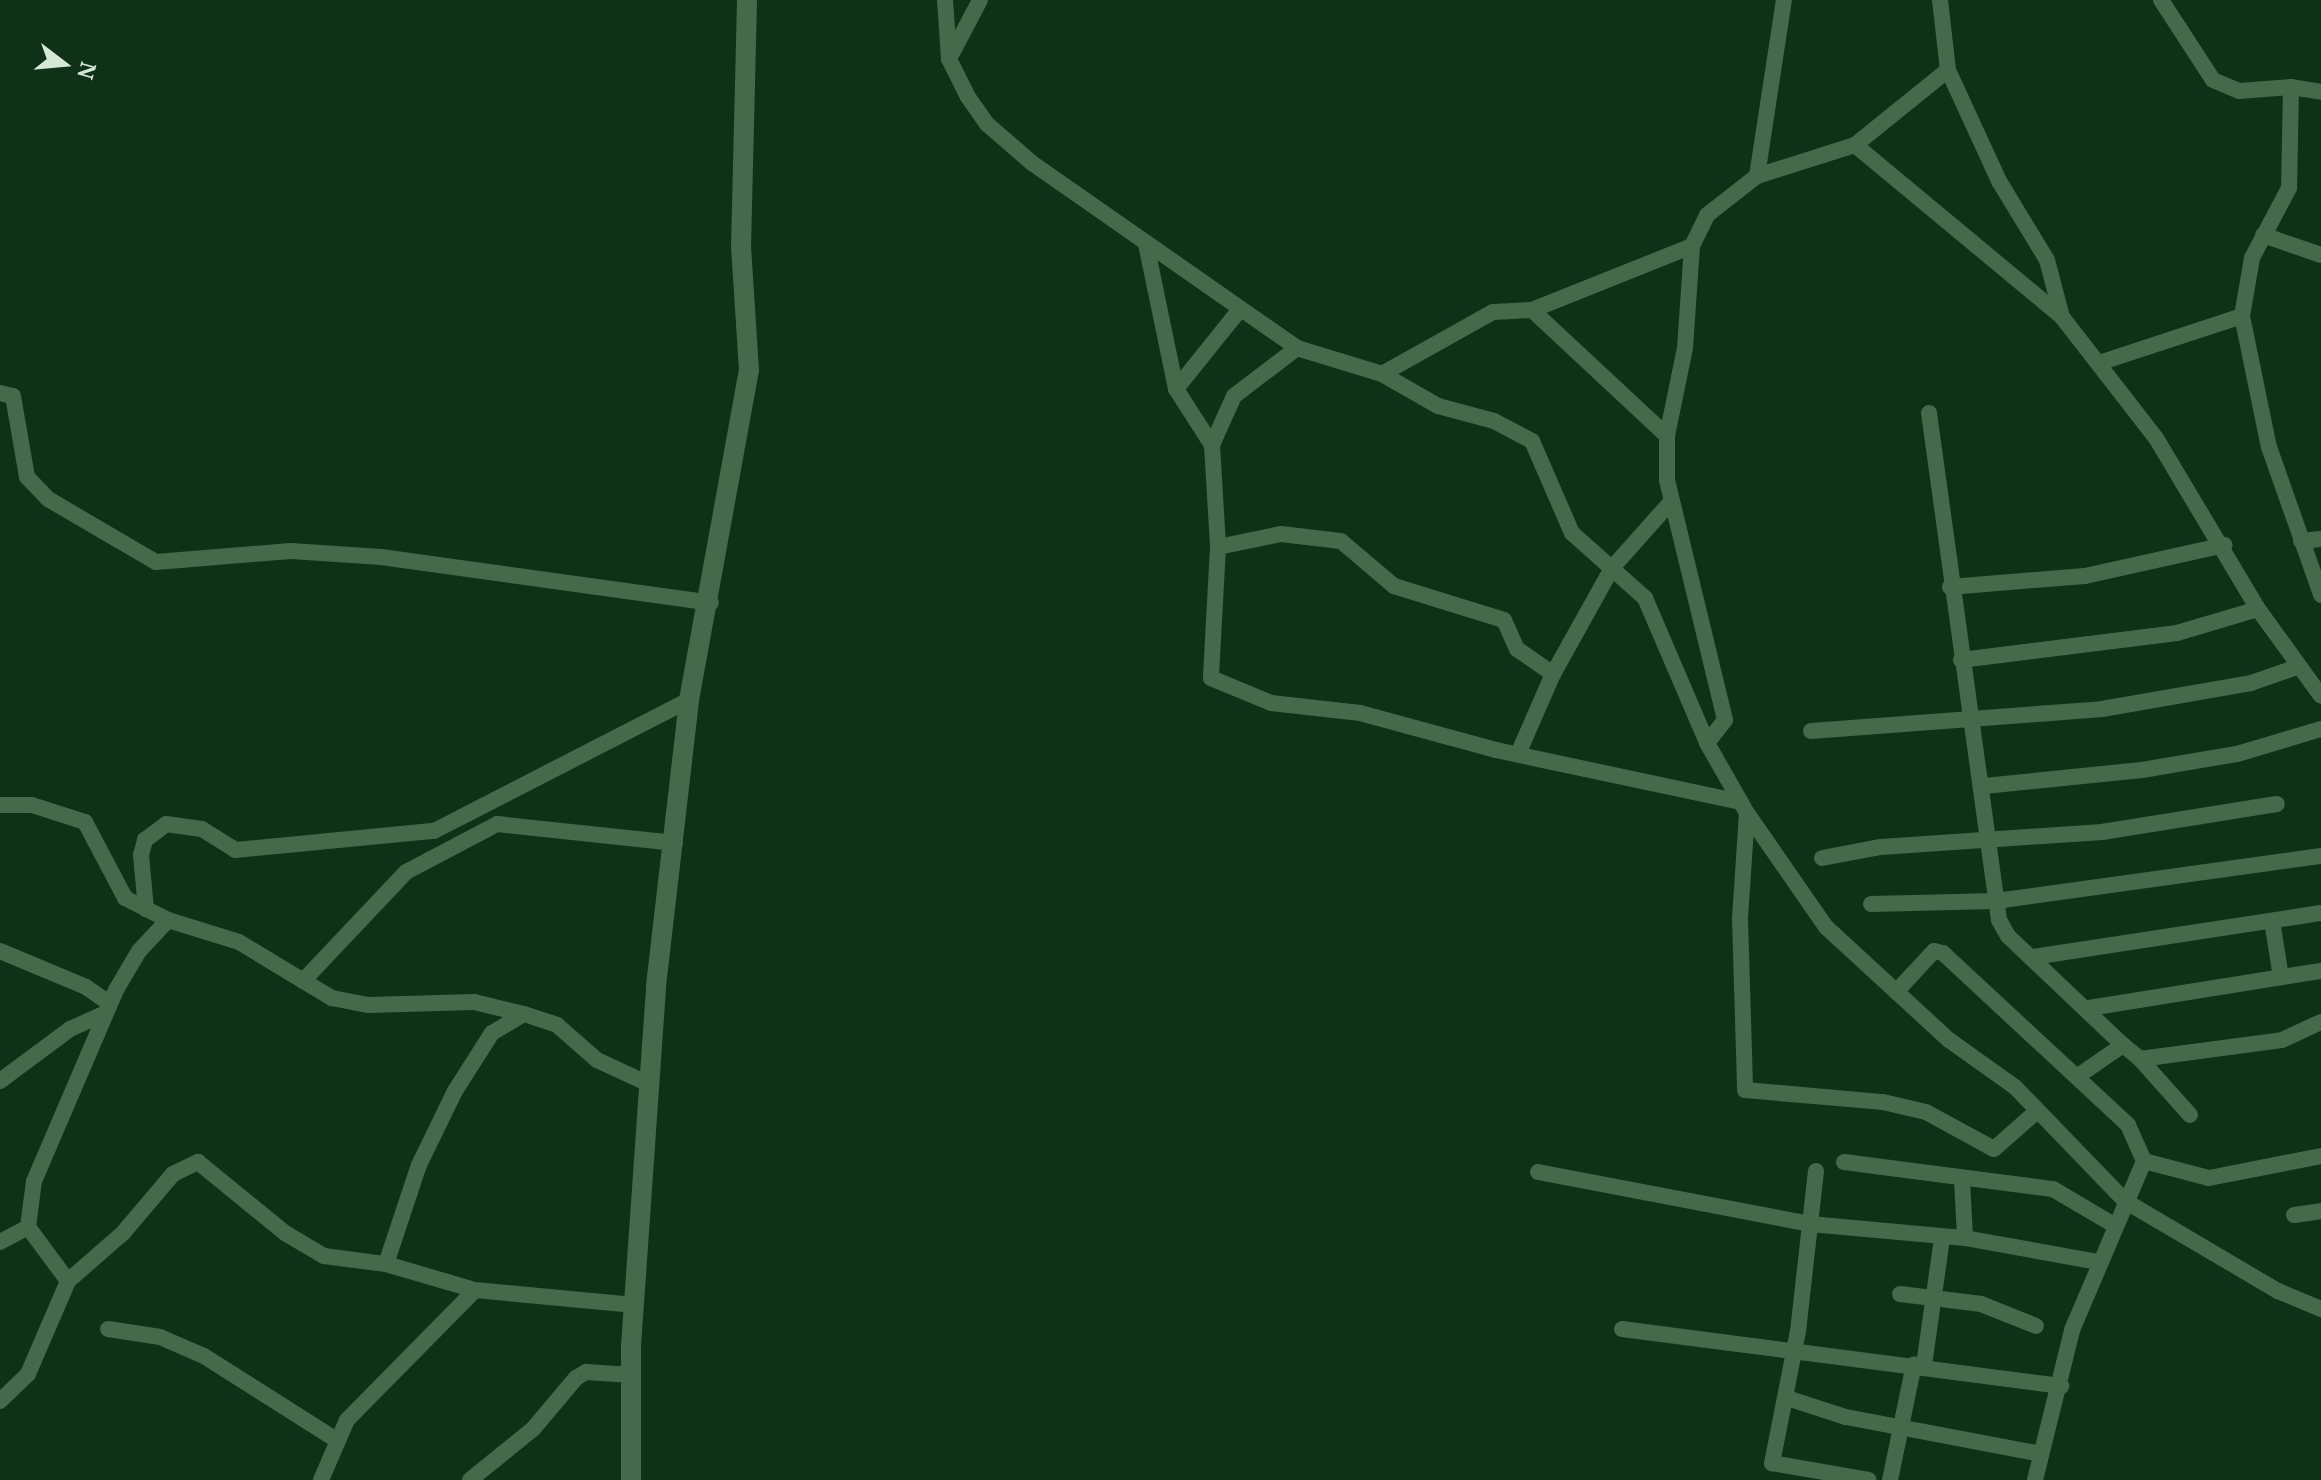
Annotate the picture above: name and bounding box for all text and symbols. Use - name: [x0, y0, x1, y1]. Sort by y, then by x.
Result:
- north arrow: [24, 24, 104, 104]
- text: N: [71, 59, 104, 83]

